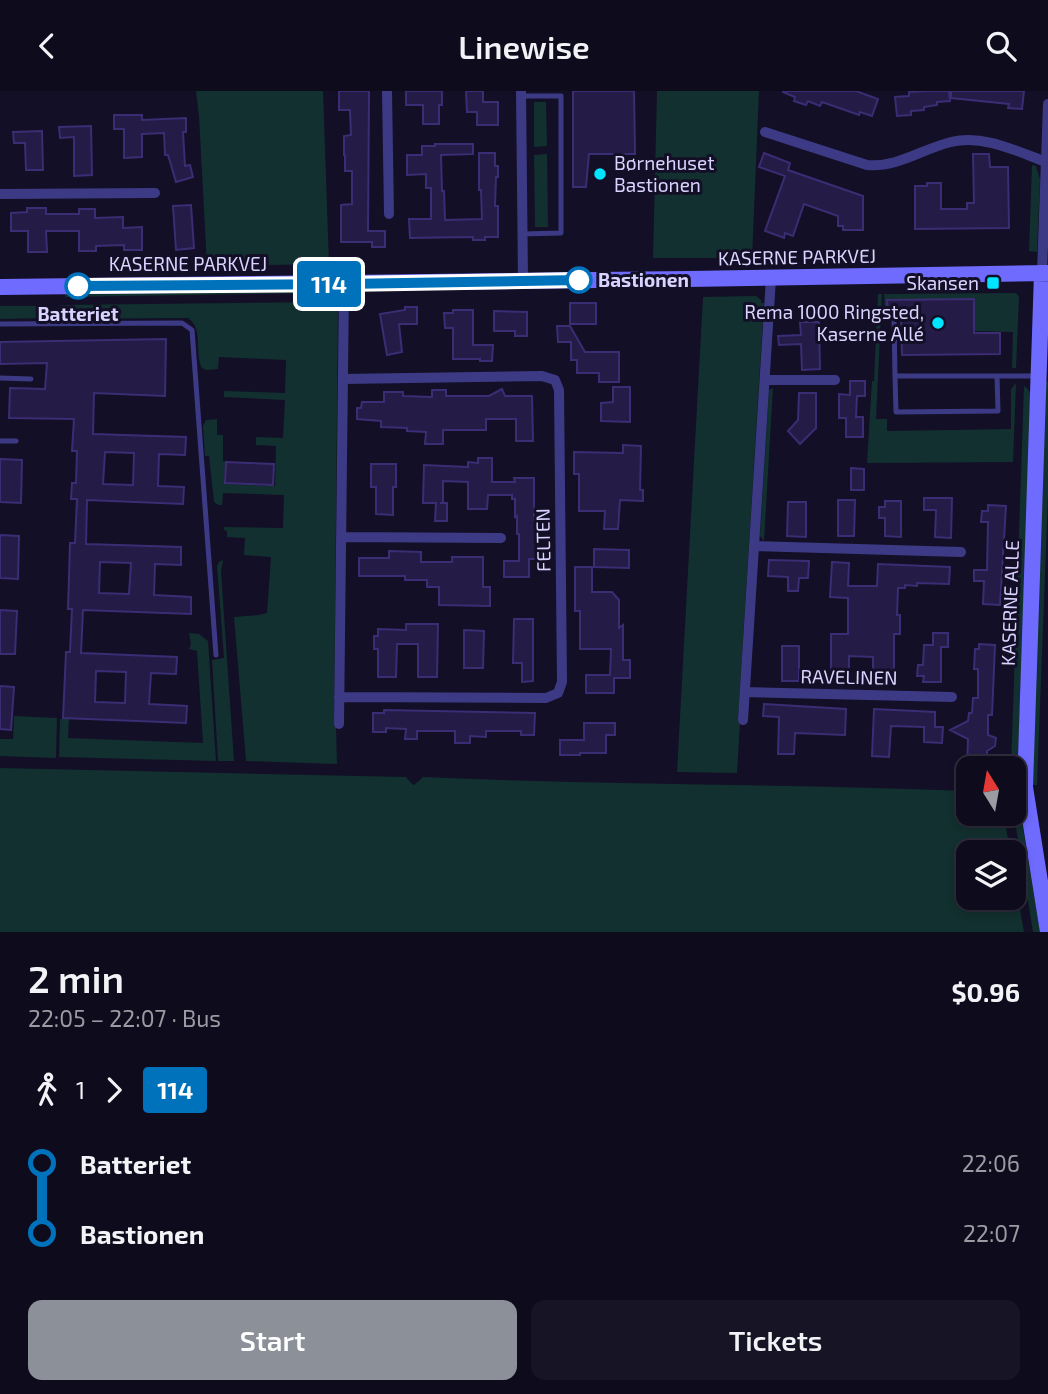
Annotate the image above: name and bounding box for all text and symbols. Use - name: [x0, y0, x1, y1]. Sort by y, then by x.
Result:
- icon: back: [28, 27, 66, 65]
- text: Linewise: [458, 27, 590, 65]
- icon: search: [982, 27, 1020, 65]
- place label: Børnehuset Bastionen: [614, 151, 714, 196]
- marker: Børnehuset Bastionen: [592, 166, 608, 182]
- street label: KASERNE PARKVEJ: [718, 244, 876, 269]
- street label: KASERNE PARKVEJ: [109, 252, 267, 275]
- line badge: 114: [289, 261, 369, 307]
- marker: Bastionen: [566, 267, 592, 293]
- place label: Bastionen: [598, 268, 689, 291]
- text: 114: [311, 269, 347, 298]
- place label: Skansen: [906, 271, 979, 294]
- marker: Batteriet: [65, 273, 91, 299]
- marker: Skansen: [985, 275, 1001, 291]
- place label: Rema 1000 Ringsted, Kaserne Allé: [744, 300, 924, 345]
- place label: Batteriet: [37, 302, 119, 325]
- marker: Rema 1000 Ringsted, Kaserne Allé: [930, 315, 946, 331]
- street label: FELTEN: [530, 508, 555, 572]
- street label: KASERNE ALLE: [996, 540, 1023, 666]
- street label: RAVELINEN: [800, 664, 898, 689]
- north arrow: [956, 756, 1026, 826]
- map controls: [956, 756, 1026, 910]
- button: layers: [956, 840, 1026, 910]
- text: 2 min: [28, 955, 124, 1001]
- text: $0.96: [951, 976, 1020, 1007]
- text: 22:05 – 22:07 · Bus: [28, 1004, 221, 1032]
- icon: walk: [28, 1071, 66, 1109]
- icon: forward: [95, 1071, 133, 1109]
- text: 114: [157, 1075, 193, 1104]
- text: 1: [76, 1076, 85, 1104]
- text: Batteriet: [80, 1148, 191, 1179]
- text: 22:06: [962, 1149, 1020, 1177]
- text: Bastionen: [80, 1218, 204, 1249]
- text: 22:07: [963, 1219, 1020, 1247]
- button: Start: [28, 1300, 517, 1380]
- button: Tickets: [531, 1300, 1020, 1380]

